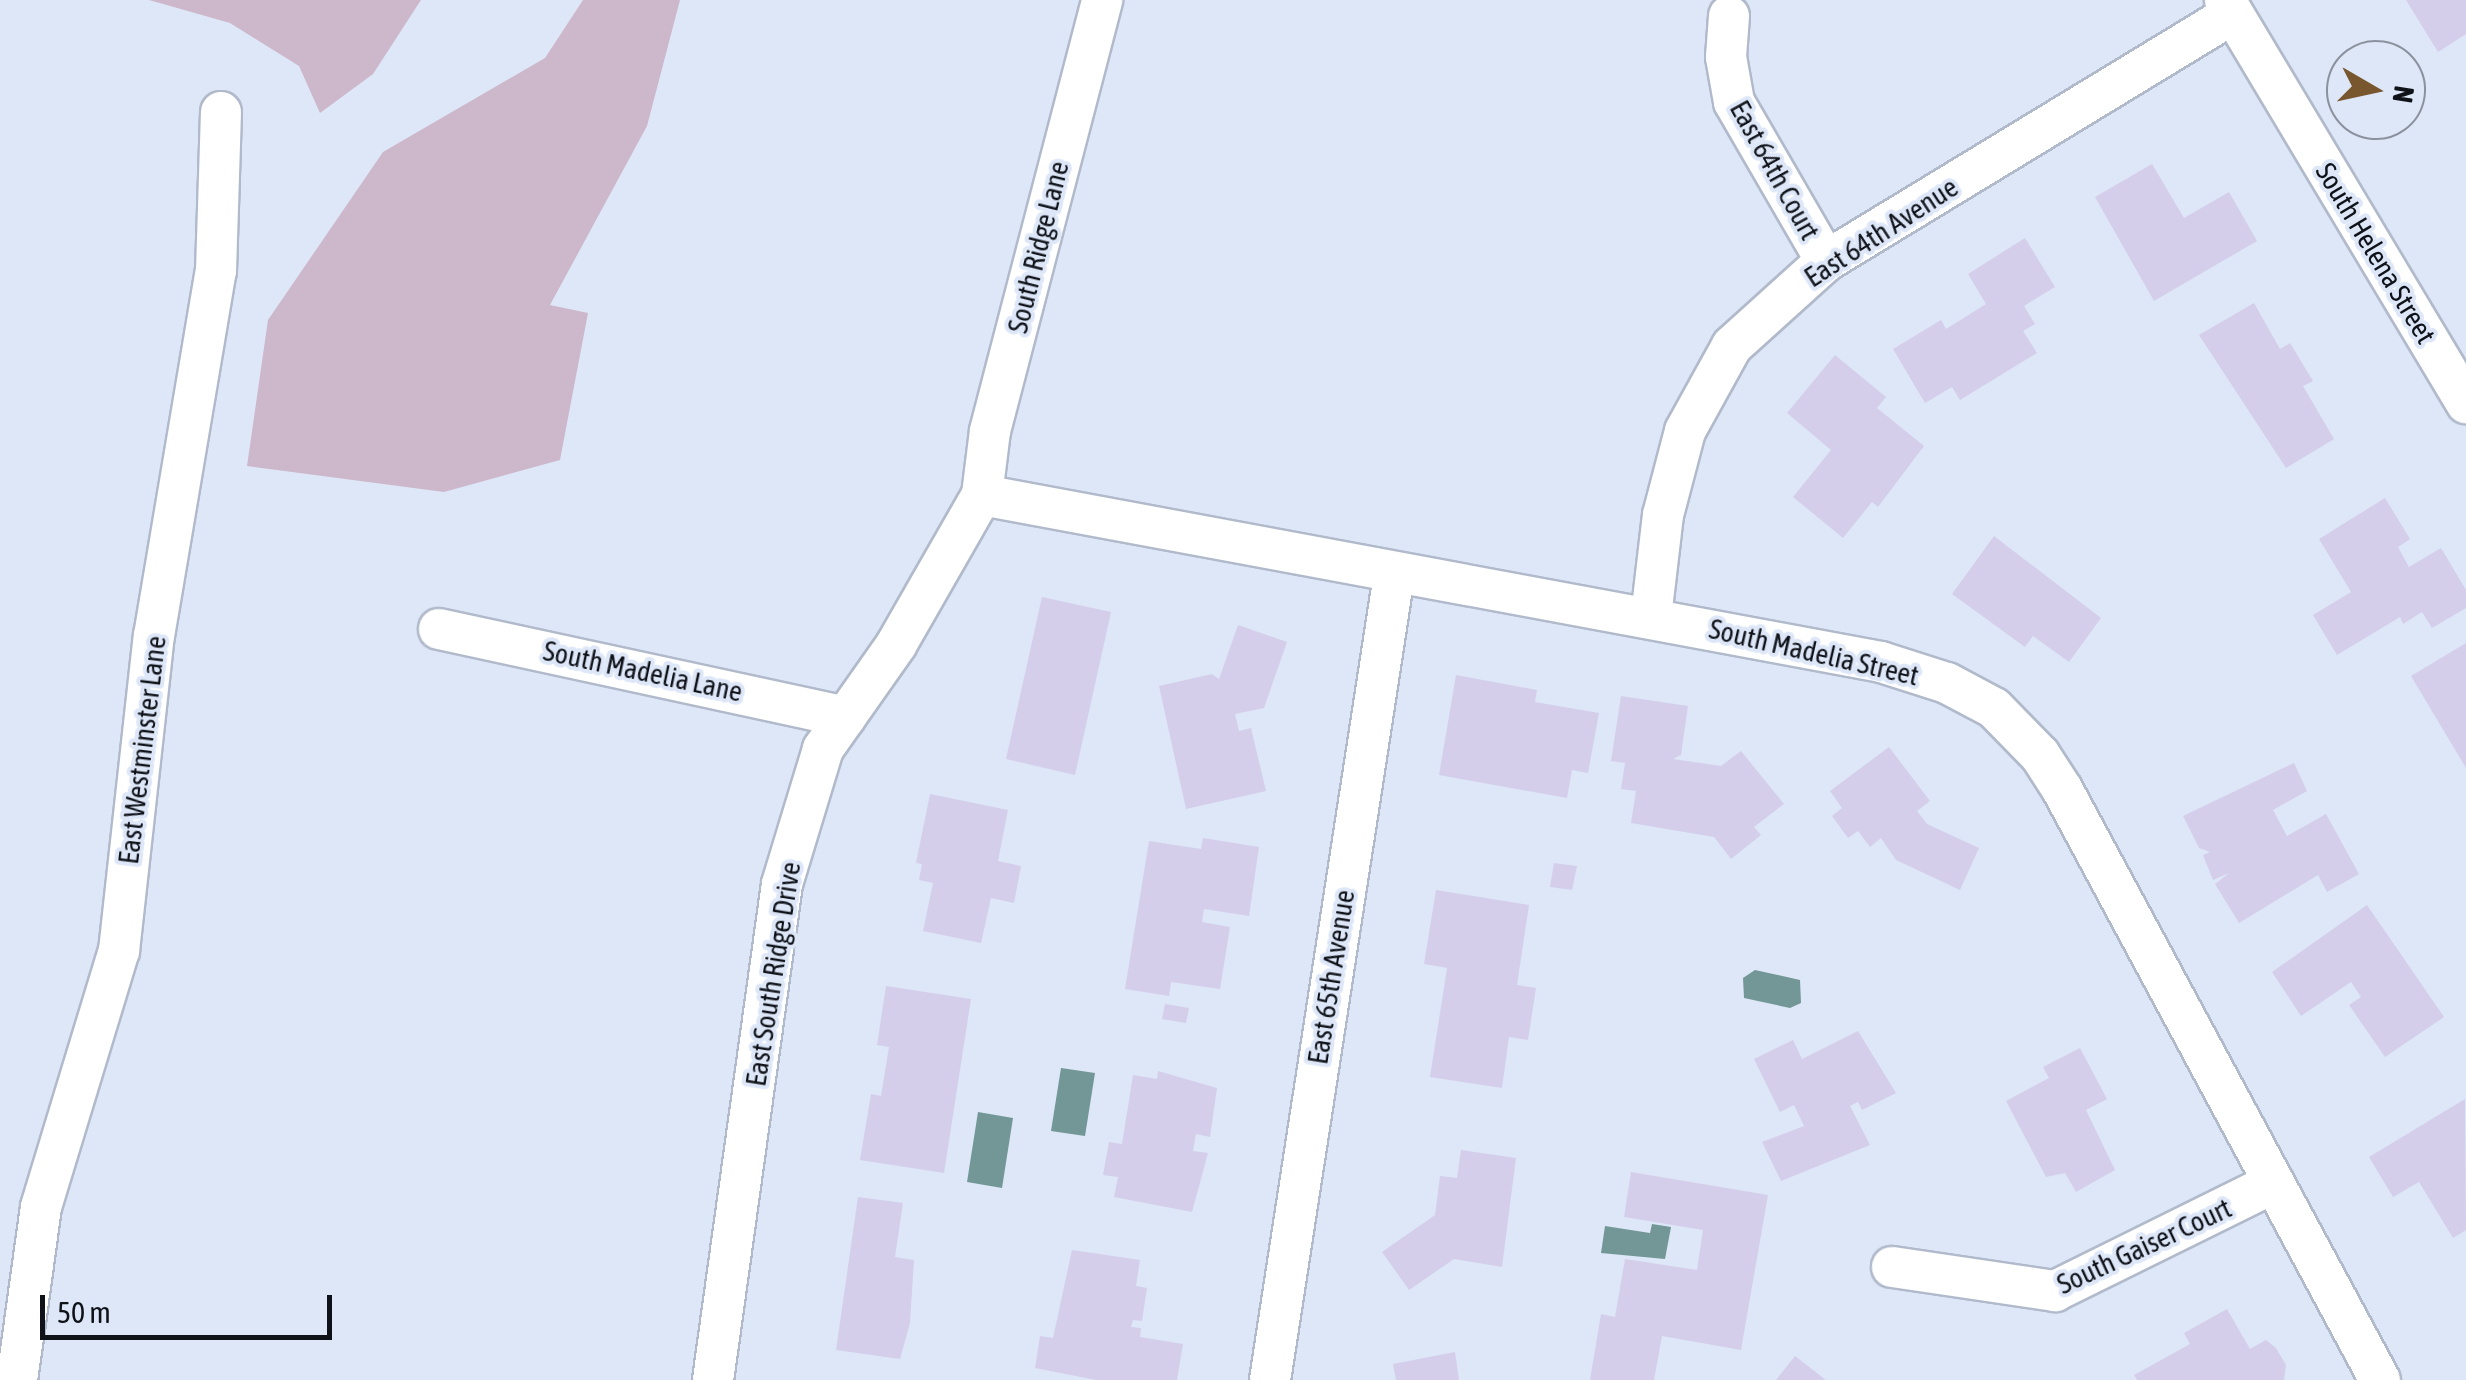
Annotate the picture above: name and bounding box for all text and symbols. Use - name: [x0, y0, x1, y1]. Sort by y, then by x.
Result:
- north arrow: [2326, 40, 2426, 140]
- text: N: [2387, 84, 2421, 105]
- street label: East 64th Court: [1723, 95, 1827, 245]
- street label: South Helena Street: [2309, 157, 2443, 349]
- street label: South Ridge Lane: [1000, 158, 1076, 336]
- street label: East 64th Avenue: [1798, 170, 1964, 294]
- street label: South Madelia Street: [1706, 612, 1922, 692]
- street label: East Westminster Lane: [111, 634, 173, 866]
- street label: South Madelia Lane: [540, 634, 746, 708]
- street label: East South Ridge Drive: [739, 859, 807, 1089]
- street label: East 65th Avenue: [1301, 887, 1361, 1067]
- street label: South Gaiser Court: [2052, 1191, 2236, 1301]
- scale bar: [45, 1275, 338, 1337]
- text: 50 m: [57, 1295, 111, 1329]

